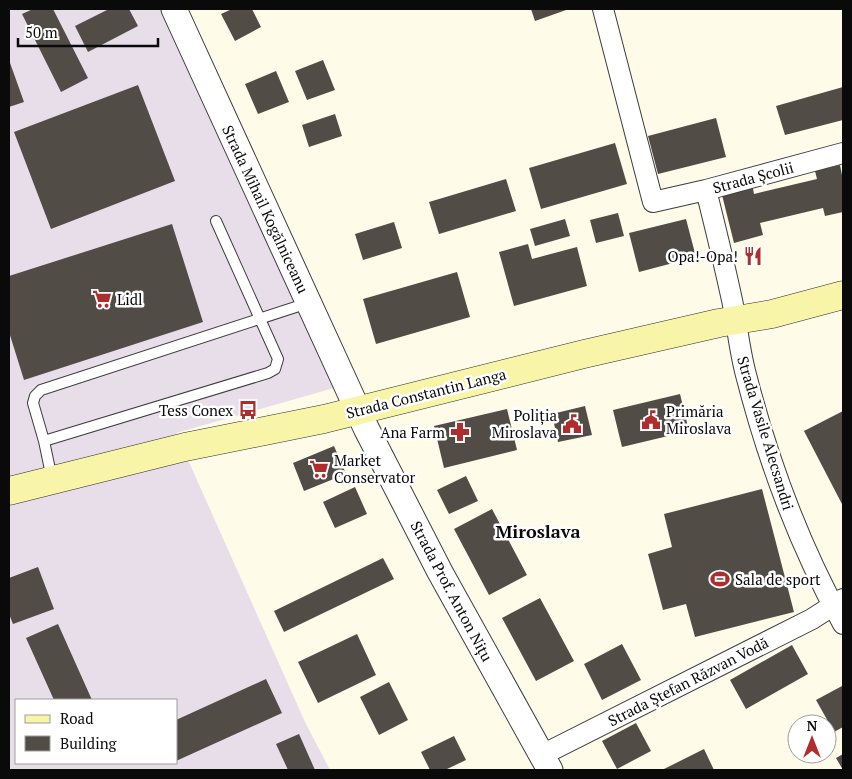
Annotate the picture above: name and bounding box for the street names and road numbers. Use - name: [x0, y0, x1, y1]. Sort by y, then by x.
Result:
- street label: Strada Mihail Kogălniceanu: [218, 122, 314, 297]
- street label: Strada Școlii: [710, 157, 796, 198]
- street label: Strada Vasile Alecsandri: [733, 354, 799, 512]
- street label: Strada Constantin Langa: [344, 363, 509, 423]
- street label: Strada Prof. Anton Nițu: [406, 517, 498, 665]
- street label: Strada Ștefan Răzvan Vodă: [604, 632, 772, 731]

